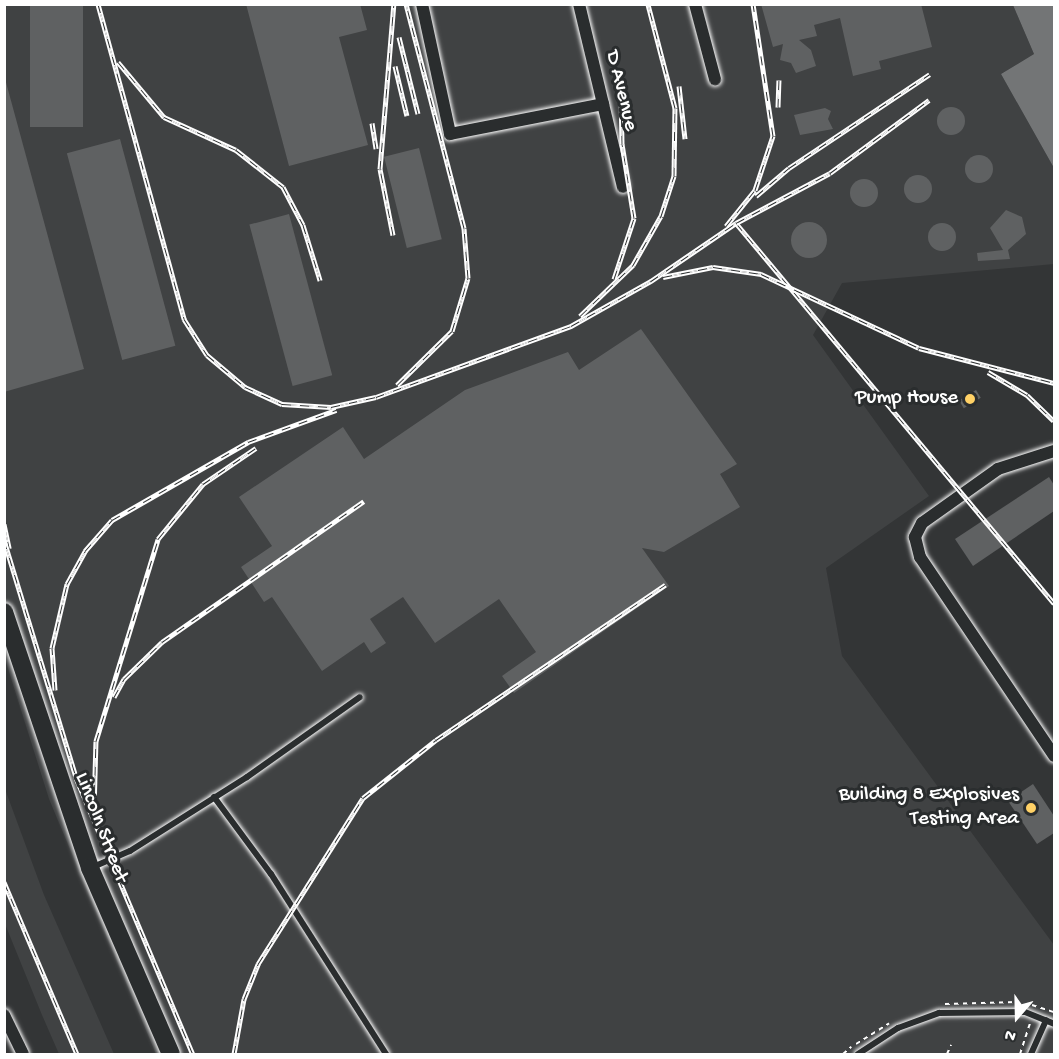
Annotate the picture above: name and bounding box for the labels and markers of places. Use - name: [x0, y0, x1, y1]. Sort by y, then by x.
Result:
- place label: Pump House: [855, 386, 958, 412]
- marker: Pump House: [963, 392, 977, 406]
- place label: Building 8 Explosives Testing Area: [839, 783, 1019, 833]
- marker: Building 8 Explosives Testing Area: [1024, 801, 1038, 815]

